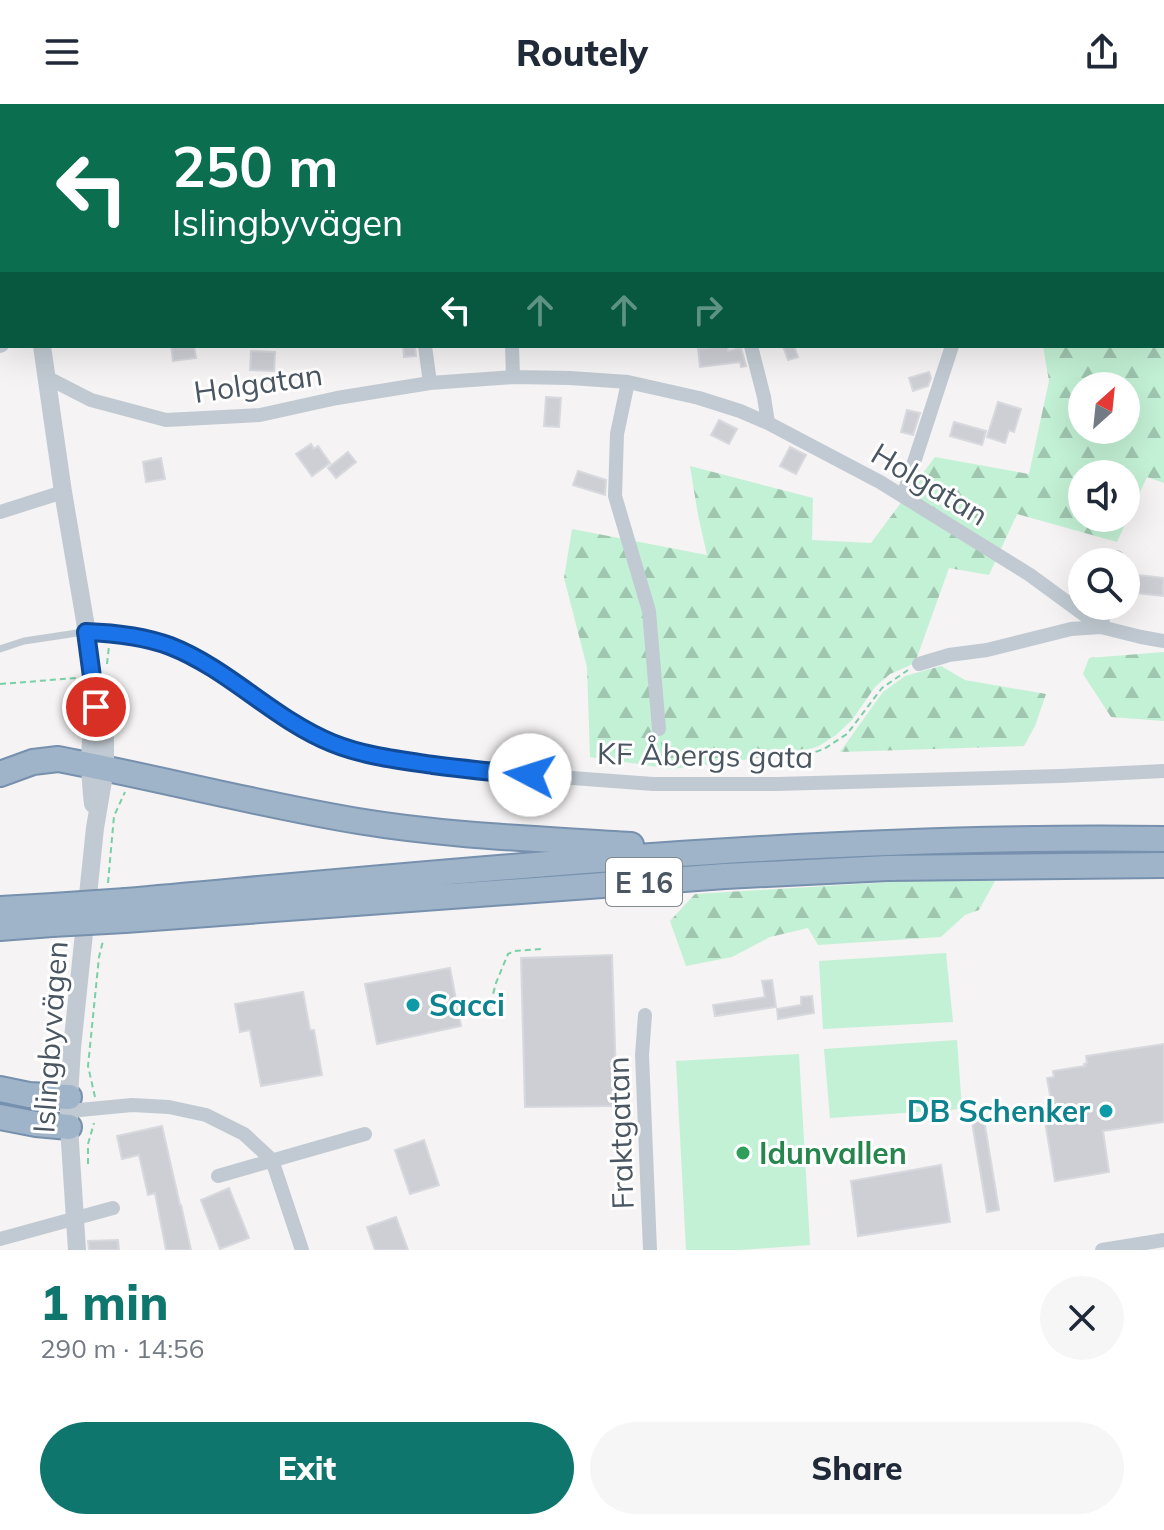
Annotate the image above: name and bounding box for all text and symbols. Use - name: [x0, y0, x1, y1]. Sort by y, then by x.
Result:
- icon: menu: [40, 30, 84, 74]
- text: Routely: [516, 30, 648, 75]
- icon: share: [1080, 30, 1124, 74]
- text: 250 m: [172, 131, 339, 201]
- icon: left: [40, 136, 144, 240]
- text: Islingbyvägen: [172, 200, 403, 245]
- icon: left: [434, 288, 478, 332]
- icon: ahead: [518, 288, 562, 332]
- icon: ahead: [602, 288, 646, 332]
- icon: right: [686, 288, 730, 332]
- street label: Holgatan: [191, 355, 325, 411]
- north arrow: [1068, 372, 1140, 444]
- map controls: [1068, 372, 1140, 620]
- street label: Holgatan: [865, 434, 995, 534]
- button: sound: [1068, 460, 1140, 532]
- button: search: [1068, 548, 1140, 620]
- pin: [62, 673, 130, 741]
- icon: arrive: [74, 685, 118, 729]
- position arrow: [488, 733, 572, 817]
- street label: KF Åbergs gata: [597, 734, 813, 776]
- road number: E 16: [606, 858, 682, 906]
- street label: Islingbyvägen: [24, 940, 76, 1134]
- place label: Sacci: [429, 986, 505, 1024]
- marker: Sacci: [404, 996, 422, 1014]
- street label: Fraktgatan: [598, 1056, 642, 1210]
- place label: DB Schenker: [907, 1092, 1090, 1130]
- marker: DB Schenker: [1097, 1102, 1115, 1120]
- place label: Idunvallen: [759, 1134, 907, 1172]
- marker: Idunvallen: [734, 1144, 752, 1162]
- text: 1 min: [40, 1272, 169, 1332]
- button: close: [1040, 1276, 1124, 1360]
- text: 290 m · 14:56: [40, 1332, 204, 1365]
- button: Exit: [40, 1422, 574, 1514]
- button: Share: [590, 1422, 1124, 1514]

